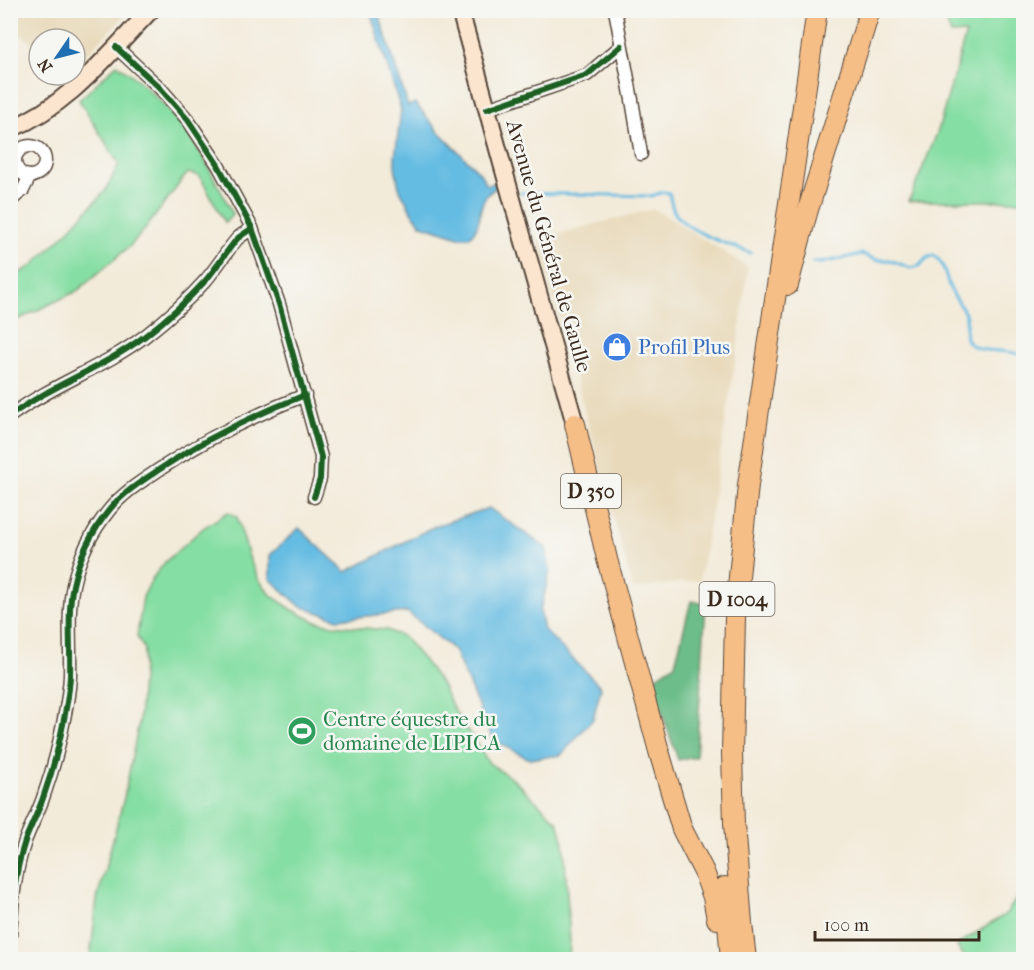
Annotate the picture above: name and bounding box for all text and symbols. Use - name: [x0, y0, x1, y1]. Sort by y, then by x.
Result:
- north arrow: [27, 27, 87, 87]
- text: N: [33, 54, 56, 76]
- street label: Avenue du Général de Gaulle: [501, 116, 597, 375]
- shop icon: Profil Plus: [601, 331, 633, 363]
- place label: Profil Plus: [638, 335, 730, 359]
- road number: D 350: [561, 474, 621, 508]
- road number: D 1004: [700, 582, 774, 616]
- place label: Centre équestre du domaine de LIPICA: [323, 707, 501, 755]
- sports icon: Centre équestre du domaine de LIPICA: [286, 715, 318, 747]
- scale bar: [815, 904, 978, 942]
- text: 100 m: [824, 915, 869, 936]

